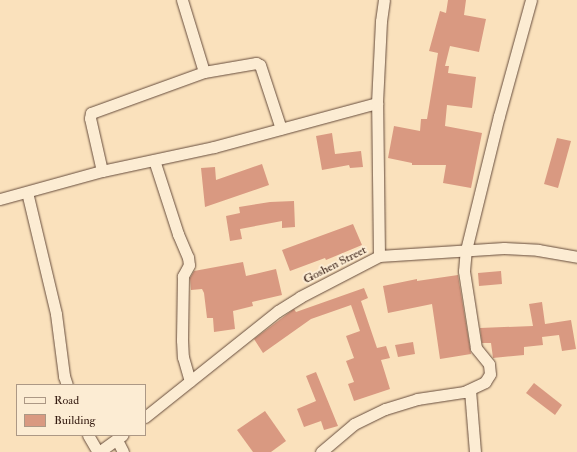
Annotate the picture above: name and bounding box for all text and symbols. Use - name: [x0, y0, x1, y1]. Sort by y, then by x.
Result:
- street label: Goshen Street: [301, 243, 369, 287]
- legend: [16, 384, 146, 436]
- text: Road: [54, 393, 79, 408]
- text: Building: [54, 413, 95, 428]

